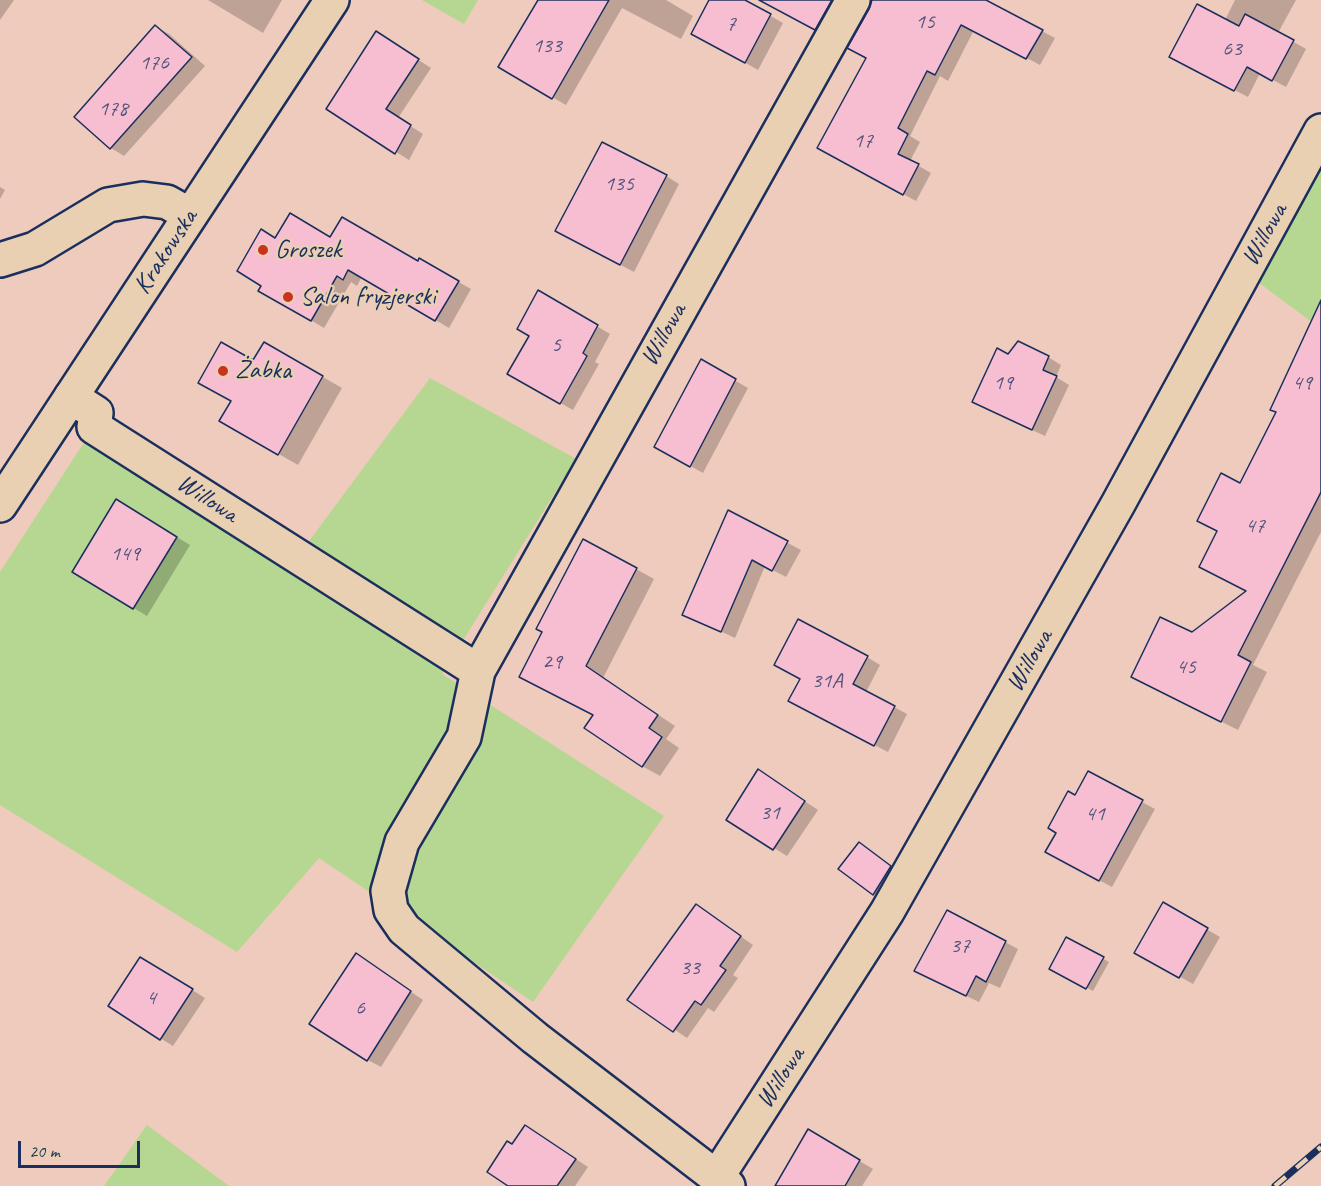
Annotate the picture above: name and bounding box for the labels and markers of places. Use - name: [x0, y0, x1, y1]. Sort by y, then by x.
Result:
- place label: Groszek: [275, 234, 341, 266]
- marker: Groszek: [256, 243, 270, 257]
- place label: Salon fryzjerski: [300, 281, 436, 313]
- marker: Salon fryzjerski: [281, 290, 295, 304]
- place label: Żabka: [235, 355, 291, 387]
- marker: Żabka: [216, 364, 230, 378]

